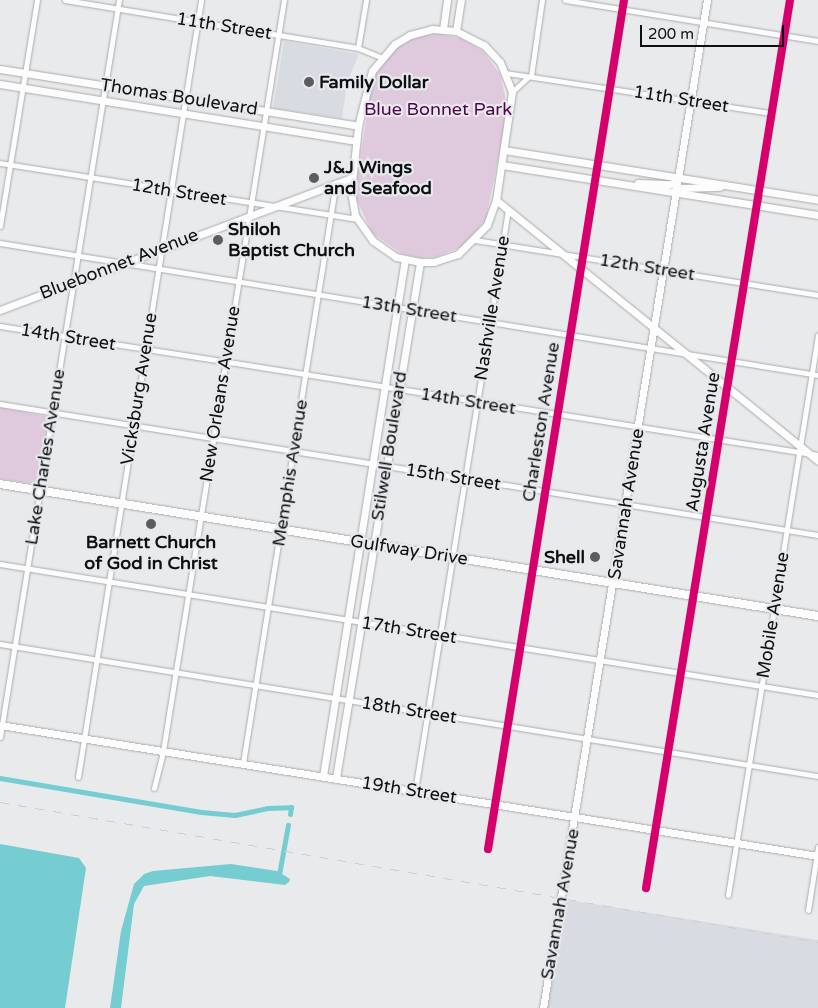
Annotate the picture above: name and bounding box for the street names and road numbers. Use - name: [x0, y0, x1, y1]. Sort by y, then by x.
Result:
- street label: 11th Street: [175, 8, 273, 44]
- street label: Thomas Boulevard: [99, 74, 259, 120]
- street label: 11th Street: [632, 81, 730, 117]
- street label: 12th Street: [130, 174, 228, 210]
- street label: Bluebonnet Avenue: [37, 224, 201, 304]
- street label: Nashville Avenue: [470, 234, 514, 382]
- street label: 12th Street: [598, 249, 696, 285]
- street label: 13th Street: [360, 291, 458, 327]
- street label: New Orleans Avenue: [195, 304, 245, 484]
- street label: Vicksburg Avenue: [116, 311, 162, 467]
- street label: 14th Street: [19, 319, 117, 355]
- street label: Charleston Avenue: [518, 341, 564, 503]
- street label: Lake Charles Avenue: [20, 367, 70, 547]
- street label: Stilwell Boulevard: [367, 370, 411, 522]
- street label: Augusta Avenue: [681, 371, 725, 513]
- street label: 14th Street: [419, 383, 517, 419]
- street label: Memphis Avenue: [268, 398, 312, 548]
- street label: Savannah Avenue: [603, 427, 649, 581]
- street label: 15th Street: [404, 459, 502, 495]
- street label: Gulfway Drive: [349, 530, 469, 570]
- street label: Mobile Avenue: [752, 550, 794, 680]
- street label: 17th Street: [360, 612, 458, 648]
- street label: 18th Street: [360, 692, 458, 728]
- street label: 19th Street: [360, 772, 458, 808]
- street label: Savannah Avenue: [536, 827, 584, 981]

